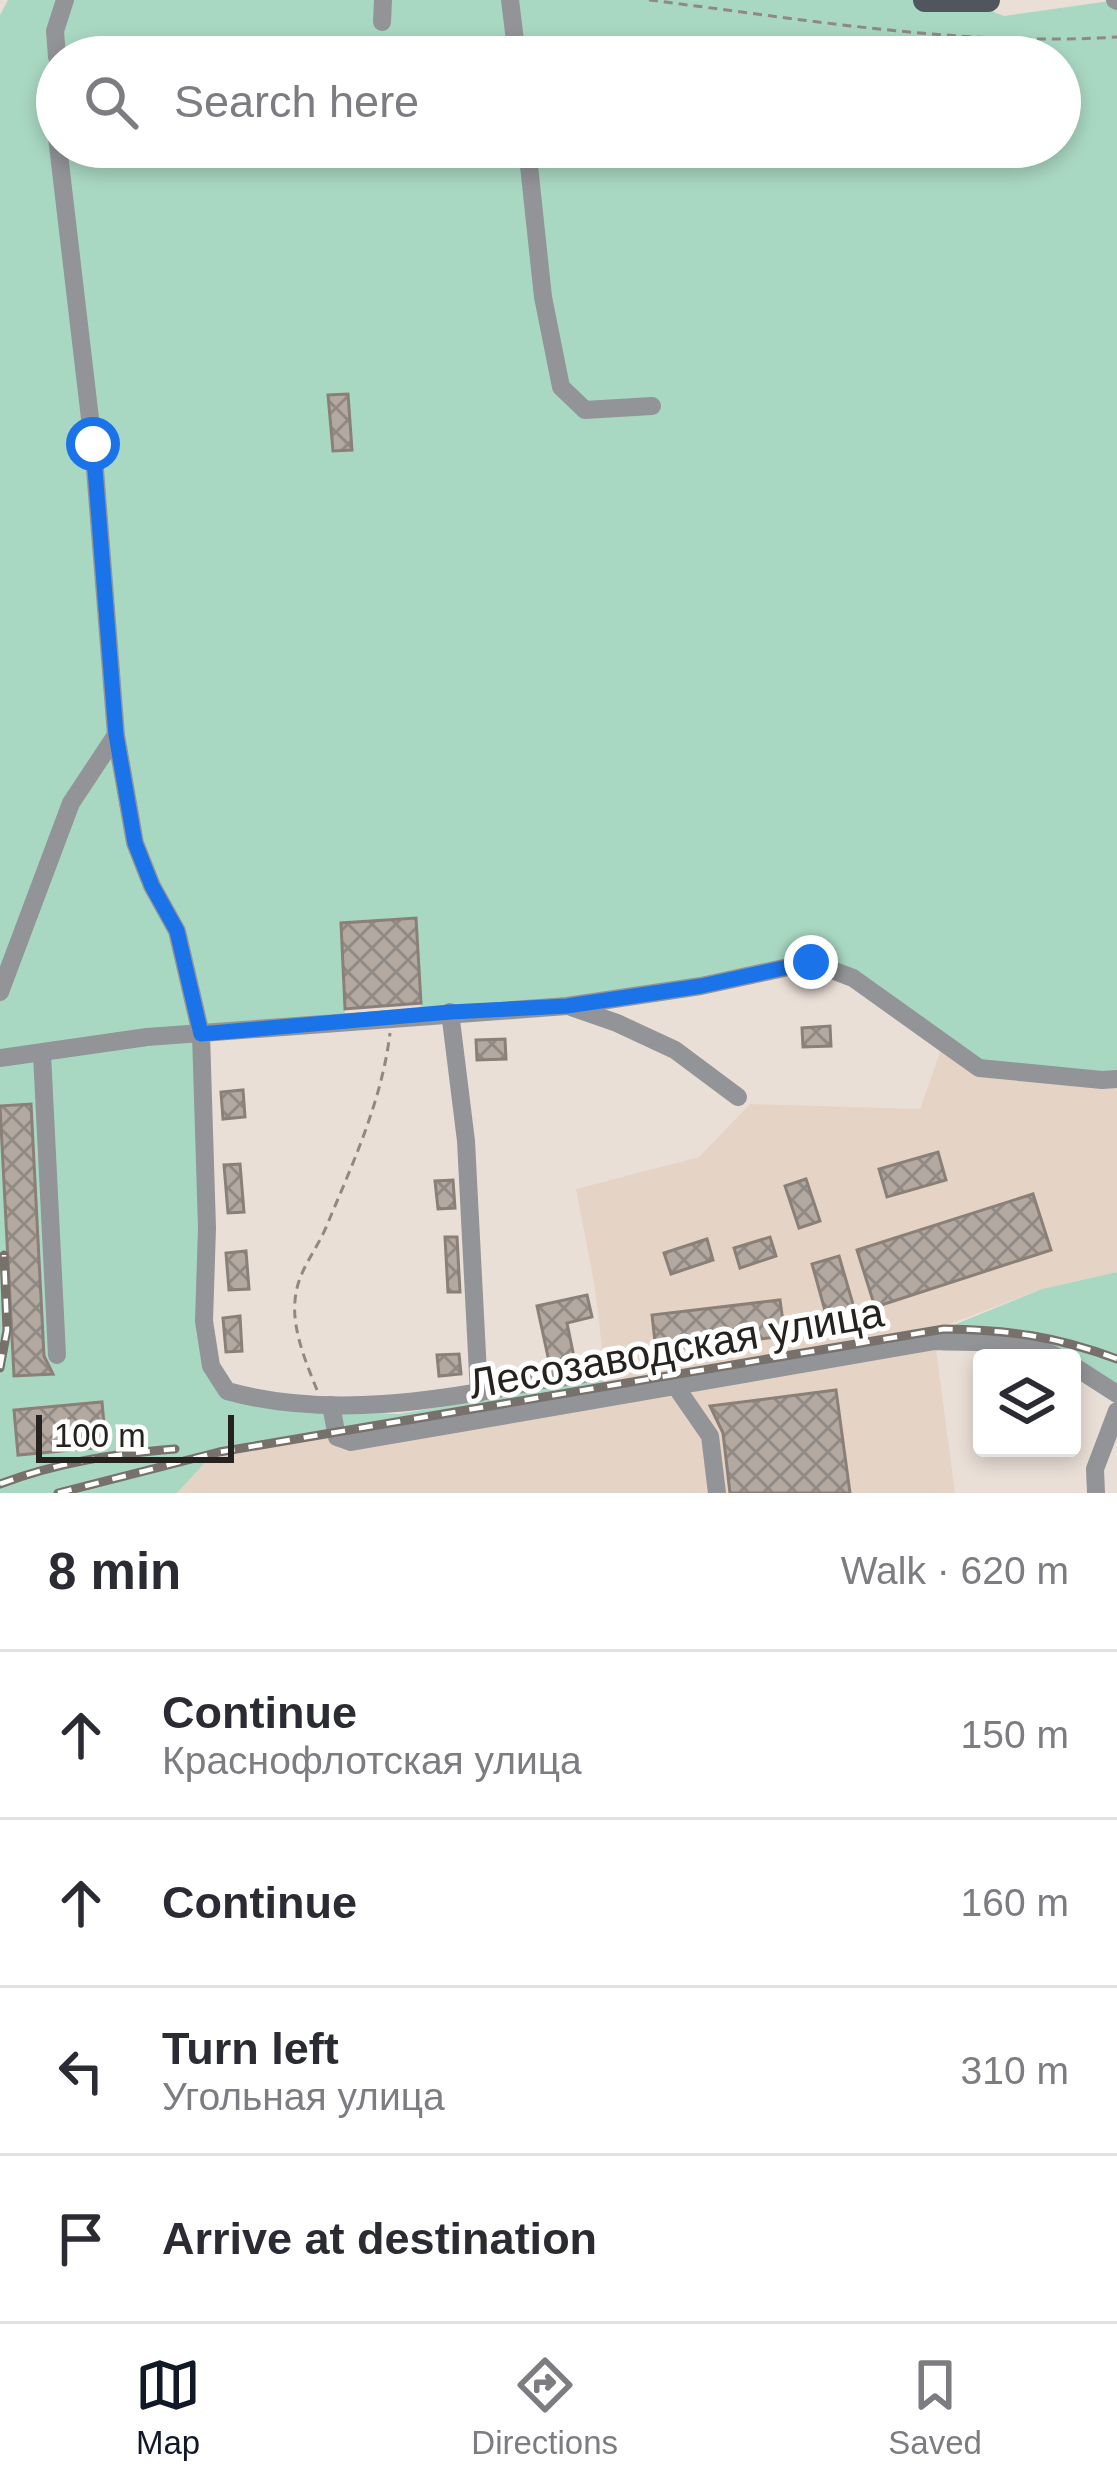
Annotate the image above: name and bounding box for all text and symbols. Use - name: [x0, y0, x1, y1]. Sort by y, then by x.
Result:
- search box: [36, 36, 1081, 168]
- icon: search: [78, 69, 144, 135]
- text: Search here: [174, 76, 419, 127]
- route start: [66, 417, 120, 471]
- route end: [784, 935, 838, 989]
- street label: Лесозаводская улица: [465, 1288, 888, 1408]
- map controls: [973, 1349, 1081, 1457]
- button: layers: [973, 1349, 1081, 1457]
- scale bar: [36, 1409, 234, 1462]
- text: 100 m: [54, 1417, 146, 1454]
- text: 8 min: [48, 1543, 181, 1600]
- text: Walk · 620 m: [841, 1549, 1069, 1592]
- text: Continue: [162, 1687, 357, 1738]
- icon: ahead: [48, 1702, 114, 1768]
- text: 150 m: [961, 1713, 1069, 1756]
- text: Краснофлотская улица: [162, 1739, 582, 1782]
- icon: ahead: [48, 1870, 114, 1936]
- text: Continue: [162, 1877, 357, 1928]
- text: 160 m: [961, 1881, 1069, 1924]
- text: Turn left: [162, 2023, 339, 2074]
- icon: left: [48, 2038, 114, 2104]
- text: 310 m: [961, 2049, 1069, 2092]
- text: Угольная улица: [162, 2075, 445, 2118]
- icon: arrive: [48, 2206, 114, 2272]
- text: Arrive at destination: [162, 2213, 597, 2264]
- tab: Map: [135, 2352, 201, 2462]
- tab: Directions: [471, 2352, 618, 2462]
- tab: Saved: [888, 2352, 982, 2462]

